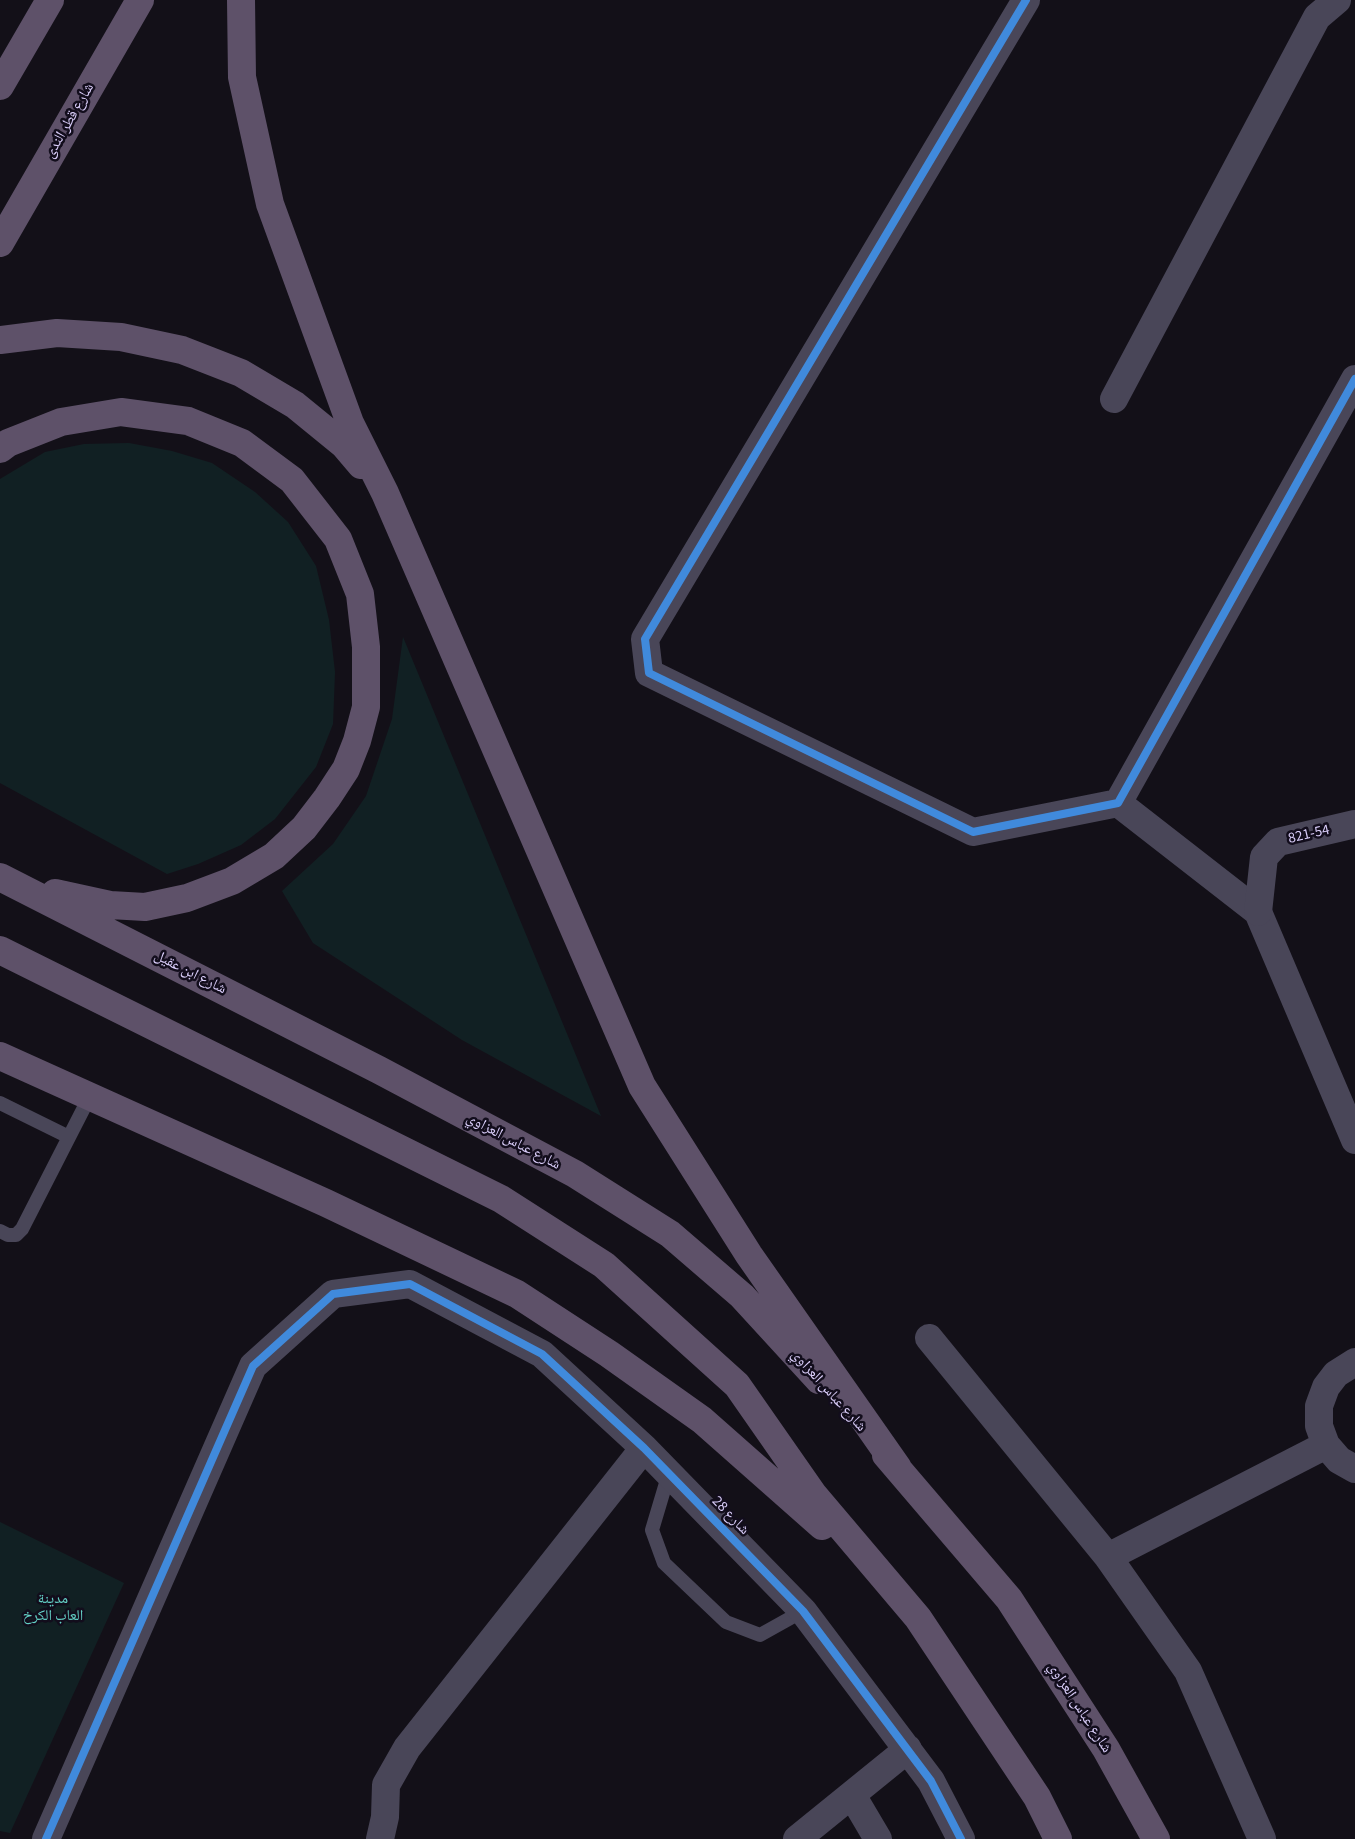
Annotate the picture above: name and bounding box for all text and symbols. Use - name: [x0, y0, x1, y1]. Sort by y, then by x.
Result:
- street label: شارع قطر الندى: [41, 80, 99, 162]
- street label: 821-54: [1287, 822, 1331, 848]
- street label: شارع ابن عقيل: [151, 947, 229, 999]
- street label: شارع عباس العزاوي: [463, 1110, 563, 1174]
- street label: شارع عباس العزاوي: [786, 1346, 870, 1436]
- street label: شارع 28: [707, 1493, 753, 1539]
- park label: مدينة العاب الكرخ: [23, 1591, 83, 1626]
- street label: شارع عباس العزاوي: [1043, 1659, 1115, 1757]

